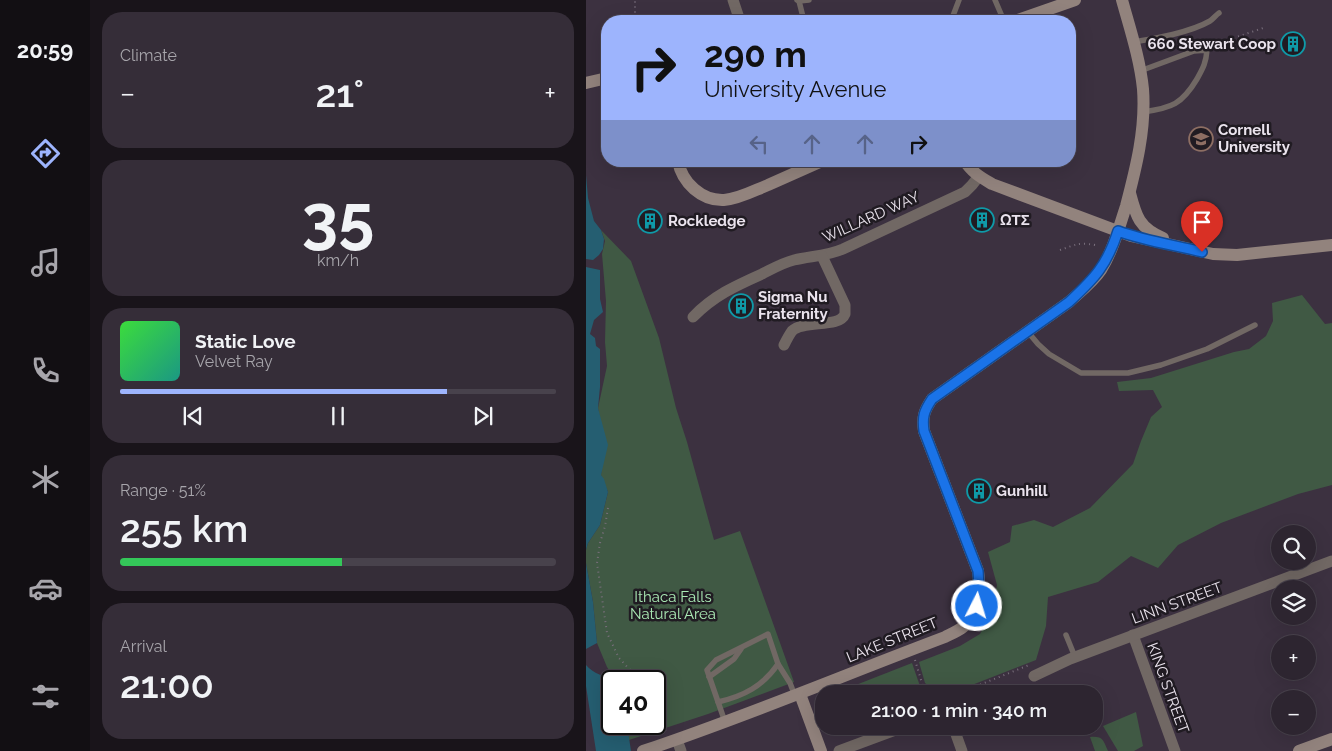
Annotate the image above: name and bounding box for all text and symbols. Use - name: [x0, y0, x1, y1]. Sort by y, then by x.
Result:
- building icon: 660 Stewart Coop: [1280, 31, 1306, 57]
- text: 290 m: [704, 34, 807, 75]
- icon: right: [621, 35, 686, 100]
- place label: 660 Stewart Coop: [1147, 35, 1276, 53]
- text: 20:59: [17, 37, 73, 63]
- text: Climate: [120, 46, 177, 65]
- text: 21°: [315, 71, 364, 116]
- text: University Avenue: [704, 76, 886, 102]
- text: −: [120, 77, 135, 110]
- text: +: [544, 77, 556, 110]
- place label: Cornell University: [1218, 121, 1291, 156]
- school or university icon: Cornell University: [1188, 126, 1214, 152]
- icon: left: [745, 130, 773, 158]
- icon: ahead: [798, 130, 826, 158]
- icon: ahead: [851, 130, 879, 158]
- icon: right: [904, 130, 932, 158]
- icon: directions: [28, 136, 63, 171]
- text: 35: [302, 180, 374, 256]
- street label: WILLARD WAY: [820, 187, 923, 246]
- pin: [1181, 201, 1223, 252]
- building icon: ΩΤΣ: [969, 207, 995, 233]
- building icon: Rockledge: [637, 208, 663, 234]
- icon: arrive: [1188, 208, 1216, 236]
- place label: ΩΤΣ: [1000, 211, 1030, 229]
- place label: Rockledge: [668, 212, 746, 230]
- icon: music: [28, 245, 63, 280]
- text: km/h: [317, 251, 359, 270]
- place label: Sigma Nu Fraternity: [758, 288, 829, 323]
- building icon: Sigma Nu Fraternity: [728, 293, 754, 319]
- text: Static Love: [195, 330, 296, 352]
- text: Velvet Ray: [195, 352, 273, 371]
- icon: phone: [28, 353, 63, 388]
- icon: previous: [179, 402, 207, 430]
- icon: pause: [324, 402, 352, 430]
- icon: next: [469, 402, 497, 430]
- icon: climate: [28, 462, 63, 497]
- building icon: Gunhill: [966, 478, 992, 504]
- text: Range · 51%: [120, 481, 206, 500]
- place label: Gunhill: [996, 482, 1048, 500]
- text: 255 km: [120, 506, 248, 551]
- map controls: [1271, 525, 1316, 735]
- button: search: [1271, 525, 1316, 570]
- icon: car: [28, 571, 63, 606]
- street label: LINN STREET: [1129, 578, 1225, 628]
- position arrow: [950, 579, 1002, 631]
- button: layers: [1271, 580, 1316, 625]
- park label: Ithaca Falls Natural Area: [630, 588, 716, 623]
- street label: LAKE STREET: [844, 613, 940, 667]
- button: +: [1271, 635, 1316, 680]
- text: Arrival: [120, 637, 167, 656]
- street label: KING STREET: [1143, 640, 1193, 736]
- text: 21:00: [120, 662, 214, 707]
- speed limit sign: 40: [601, 670, 666, 735]
- icon: filters: [28, 679, 63, 714]
- button: −: [1271, 690, 1316, 735]
- text: 21:00 · 1 min · 340 m: [871, 699, 1047, 721]

